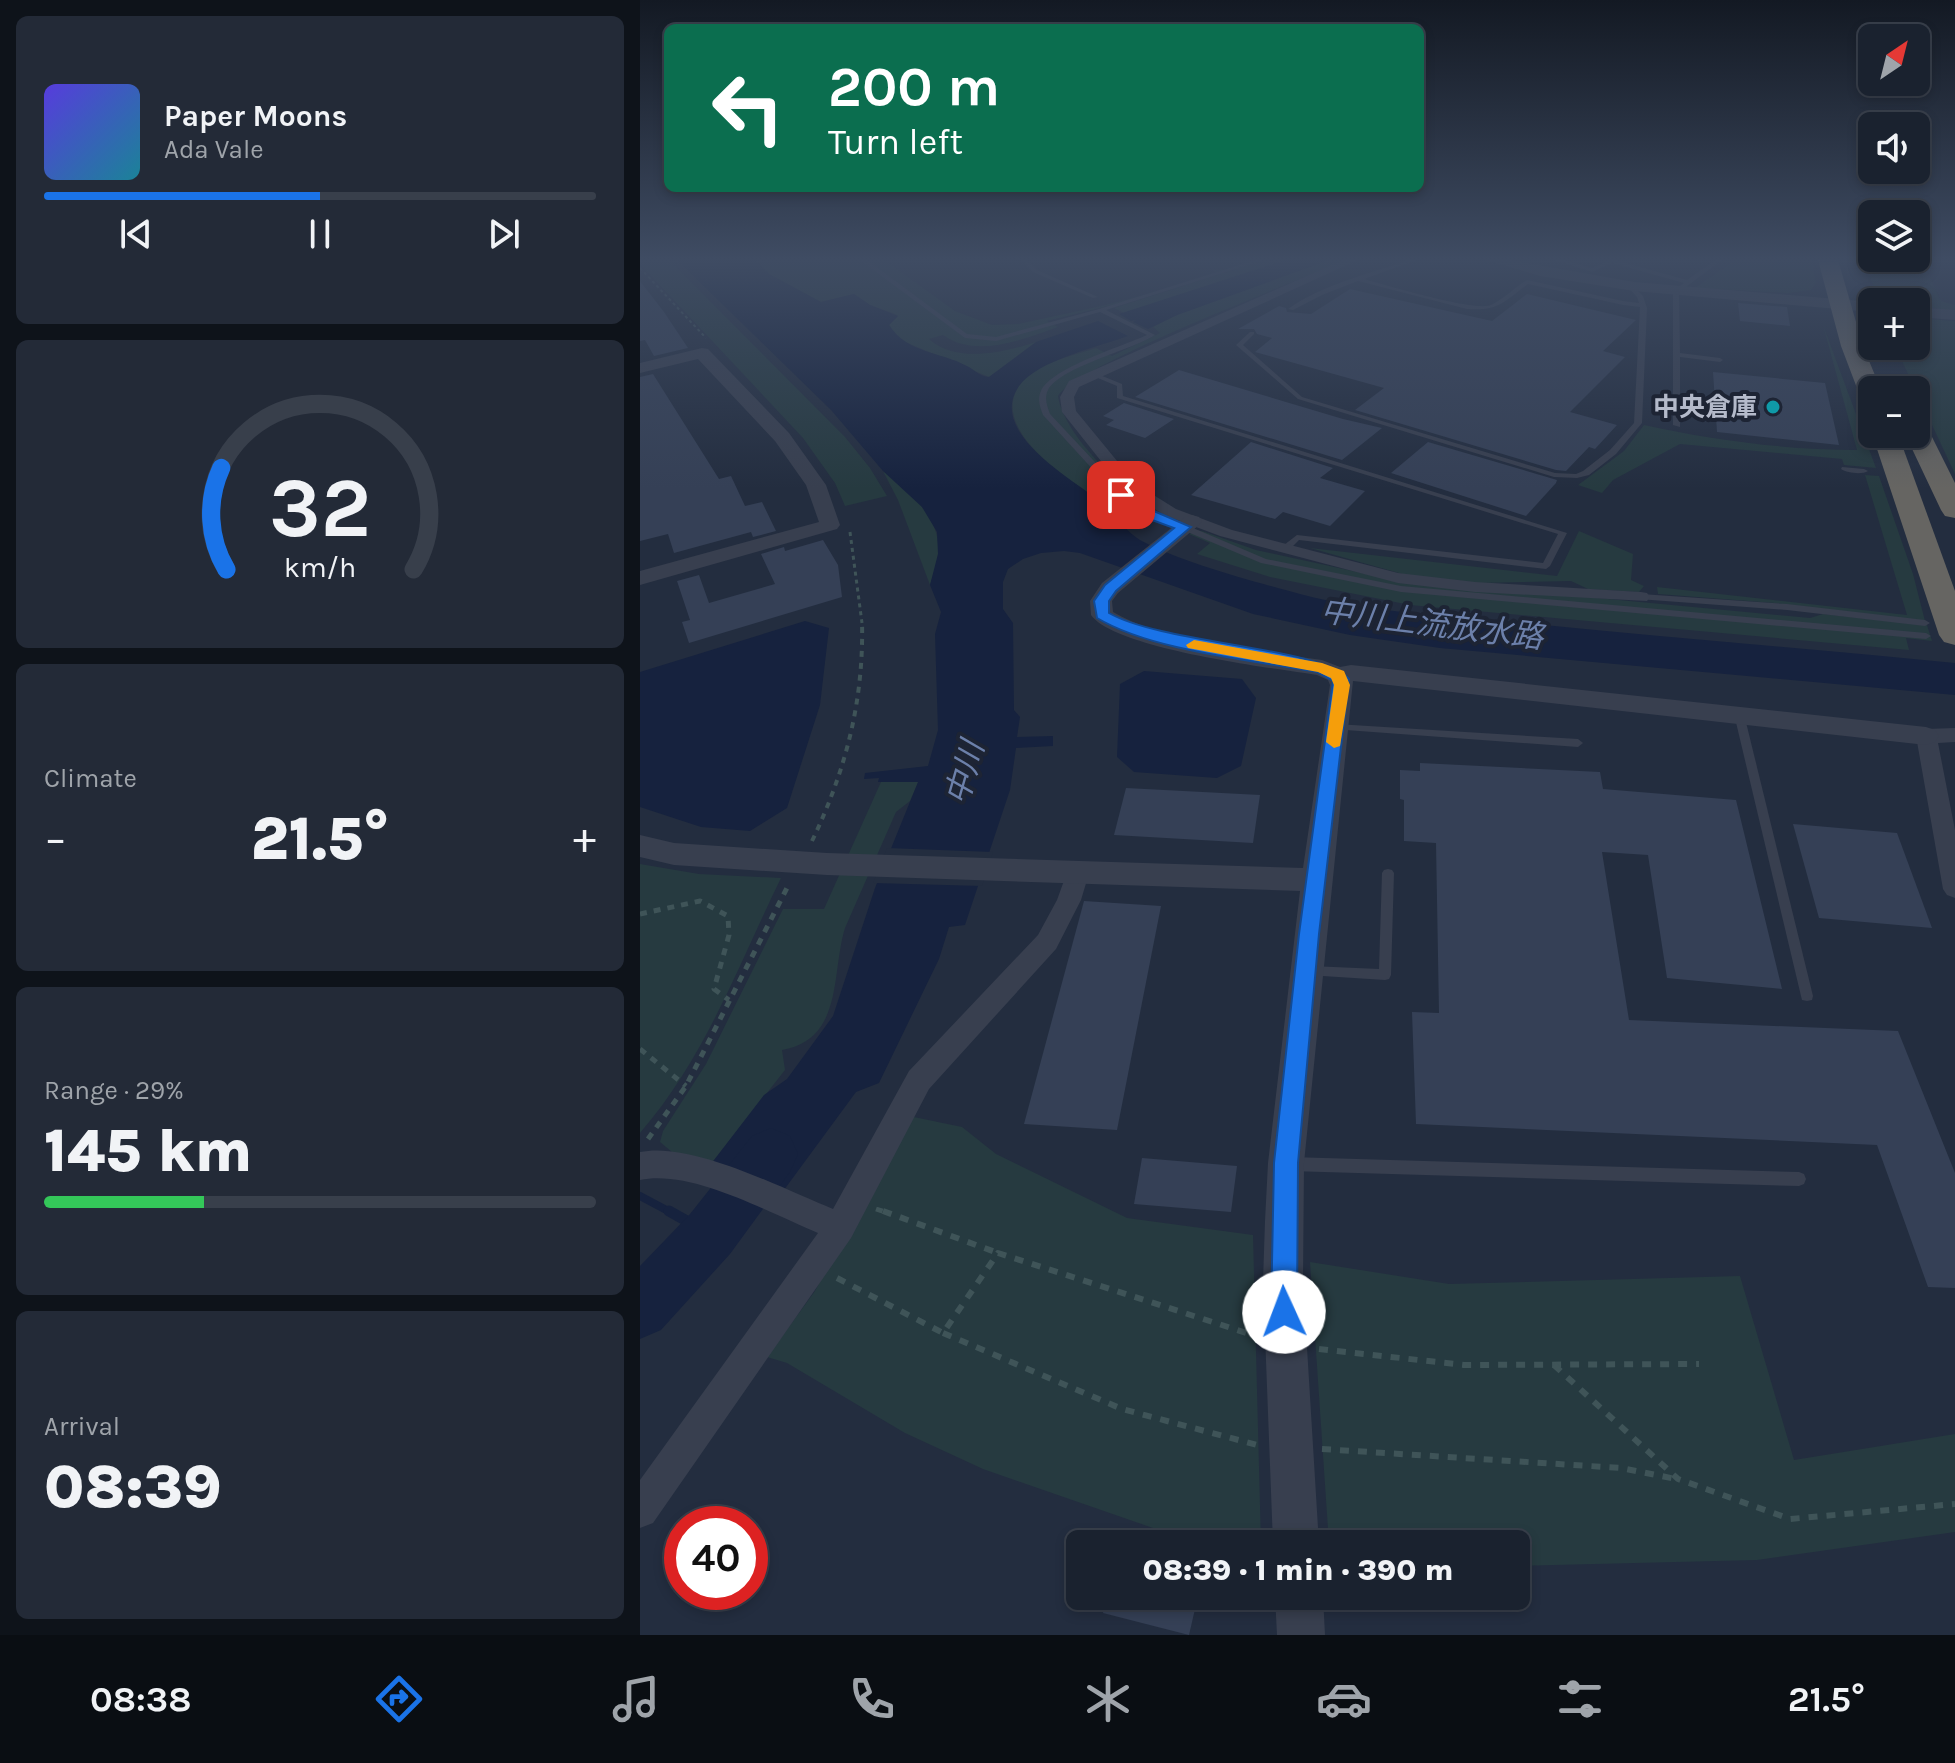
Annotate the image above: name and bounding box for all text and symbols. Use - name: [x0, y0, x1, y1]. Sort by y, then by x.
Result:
- north arrow: [1858, 24, 1930, 96]
- map controls: [1858, 24, 1930, 448]
- text: 200 m: [828, 54, 1000, 119]
- icon: left: [696, 56, 800, 160]
- text: Paper Moons: [164, 98, 347, 134]
- button: sound: [1858, 112, 1930, 184]
- text: Turn left: [828, 121, 963, 163]
- text: Ada Vale: [164, 134, 264, 165]
- button: layers: [1858, 200, 1930, 272]
- icon: previous: [114, 212, 158, 256]
- icon: pause: [298, 212, 342, 256]
- icon: next: [482, 212, 526, 256]
- button: +: [1858, 288, 1930, 360]
- button: −: [1858, 376, 1930, 448]
- place label: 中央倉庫: [1653, 392, 1757, 423]
- marker: 中央倉庫: [1764, 398, 1782, 416]
- text: 32: [269, 459, 371, 556]
- pin: [1087, 461, 1155, 529]
- icon: arrive: [1099, 473, 1143, 517]
- text: km/h: [284, 551, 356, 584]
- water label: 中川上流放水路: [1319, 592, 1548, 656]
- water label: 中川: [938, 734, 992, 809]
- text: Climate: [44, 763, 137, 794]
- text: 21.5°: [251, 804, 389, 874]
- text: −: [44, 813, 67, 864]
- text: +: [573, 813, 596, 864]
- text: Range · 29%: [44, 1075, 184, 1106]
- text: 145 km: [44, 1116, 252, 1186]
- position arrow: [1242, 1270, 1326, 1354]
- text: Arrival: [44, 1411, 120, 1442]
- text: 08:39: [44, 1452, 222, 1522]
- speed limit sign: 40: [664, 1506, 768, 1610]
- text: 08:39 · 1 min · 390 m: [1142, 1552, 1454, 1588]
- icon: directions: [371, 1671, 427, 1727]
- icon: music: [608, 1671, 664, 1727]
- icon: phone: [844, 1671, 900, 1727]
- icon: climate: [1080, 1671, 1136, 1727]
- icon: car: [1316, 1671, 1372, 1727]
- icon: filters: [1552, 1671, 1608, 1727]
- text: 08:38: [90, 1678, 191, 1720]
- text: 21.5°: [1788, 1678, 1865, 1720]

